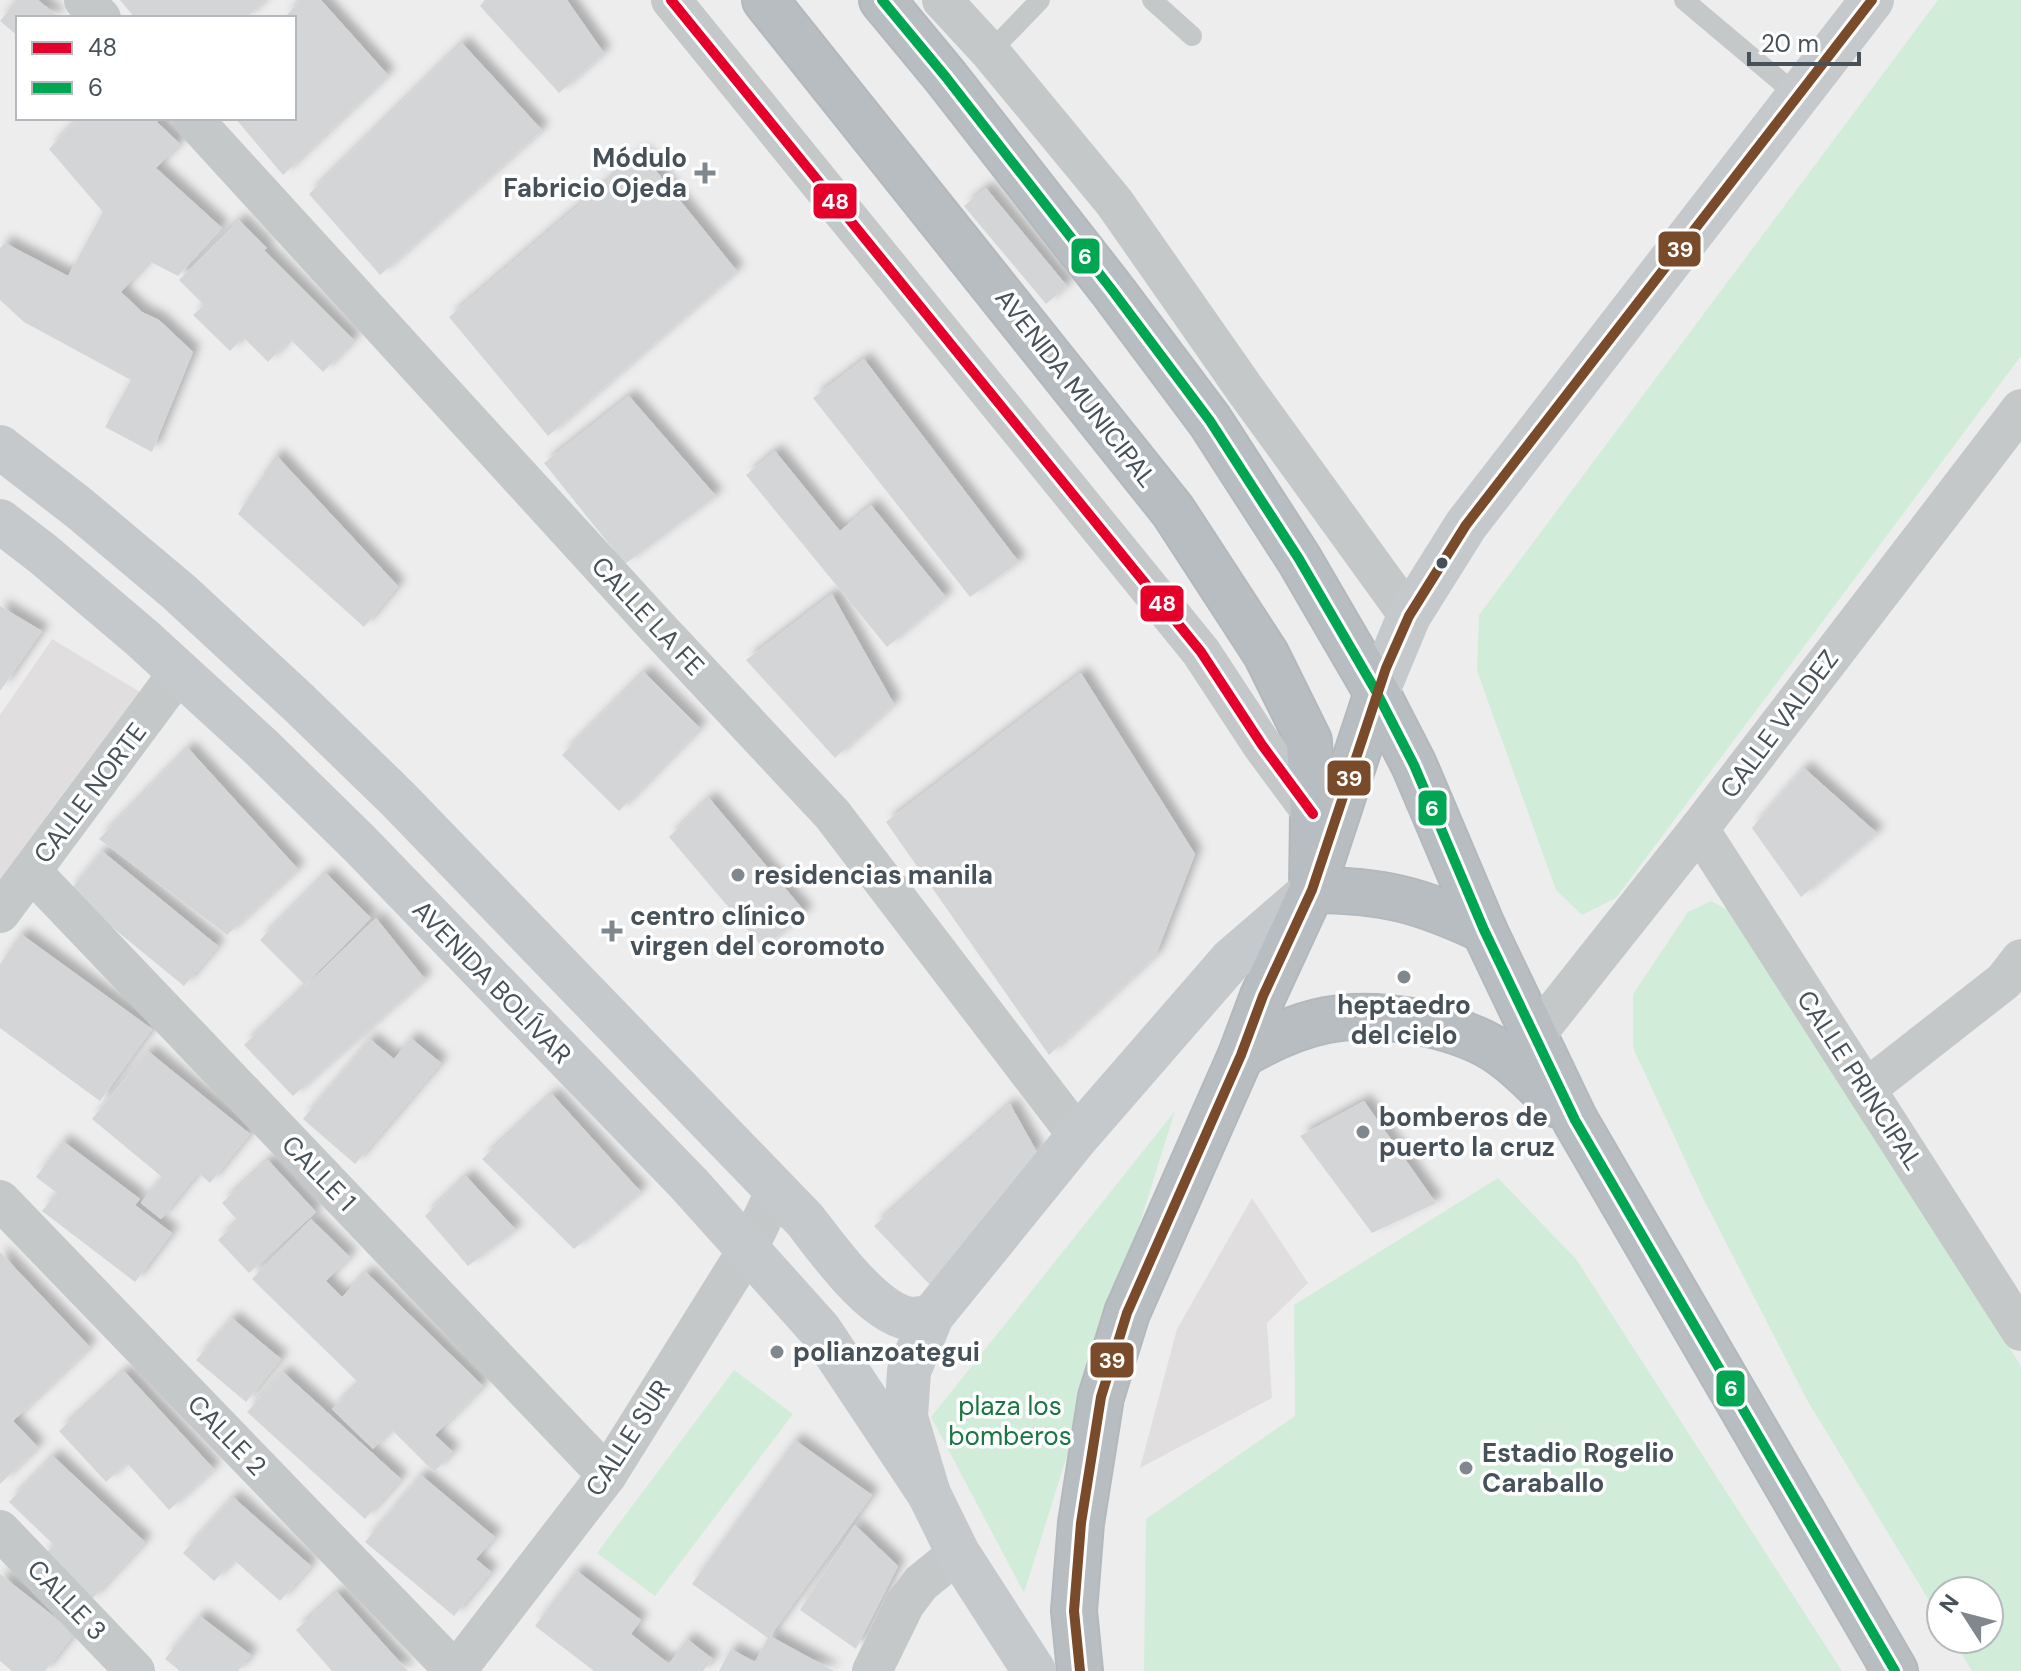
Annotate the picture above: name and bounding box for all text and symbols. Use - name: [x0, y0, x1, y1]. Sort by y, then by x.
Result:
- legend: [16, 16, 296, 120]
- scale bar: [1749, 16, 1859, 66]
- text: 20 m: [1761, 28, 1819, 59]
- text: 48: [88, 32, 117, 63]
- text: 6: [88, 72, 103, 103]
- place label: Módulo Fabricio Ojeda: [503, 141, 687, 205]
- marker: Módulo Fabricio Ojeda: [694, 162, 716, 184]
- line badge: 48: [812, 182, 858, 220]
- text: 48: [821, 187, 849, 216]
- line badge: 39: [1657, 230, 1702, 268]
- text: 39: [1667, 235, 1693, 264]
- line badge: 6: [1070, 237, 1101, 275]
- text: 6: [1078, 242, 1092, 271]
- street label: AVENIDA MUNICIPAL: [988, 282, 1164, 494]
- street label: CALLE LA FE: [584, 549, 712, 683]
- unlabelled marker: [1434, 555, 1450, 571]
- line badge: 48: [1139, 584, 1185, 623]
- text: 48: [1148, 589, 1176, 618]
- street label: CALLE VALDEZ: [1712, 643, 1846, 805]
- street label: CALLE NORTE: [26, 716, 154, 870]
- line badge: 39: [1326, 759, 1372, 797]
- text: 39: [1336, 764, 1362, 793]
- line badge: 6: [1417, 789, 1448, 827]
- text: 6: [1425, 794, 1439, 823]
- place label: residencias manila: [754, 858, 993, 892]
- marker: residencias manila: [729, 866, 747, 884]
- street label: AVENIDA BOLÍVAR: [405, 893, 579, 1071]
- place label: centro clínico virgen del coromoto: [630, 899, 885, 963]
- marker: centro clínico virgen del coromoto: [601, 920, 623, 942]
- marker: heptaedro del cielo: [1395, 968, 1413, 986]
- street label: CALLE PRINCIPAL: [1789, 984, 1931, 1176]
- place label: heptaedro del cielo: [1337, 988, 1471, 1052]
- place label: bomberos de puerto la cruz: [1379, 1100, 1555, 1164]
- marker: bomberos de puerto la cruz: [1354, 1123, 1372, 1141]
- street label: CALLE 1: [275, 1128, 363, 1218]
- place label: polianzoategui: [793, 1335, 980, 1369]
- line badge: 39: [1089, 1341, 1135, 1379]
- marker: polianzoategui: [768, 1343, 786, 1361]
- text: 39: [1099, 1346, 1125, 1375]
- line badge: 6: [1715, 1369, 1746, 1408]
- street label: CALLE SUR: [578, 1373, 678, 1503]
- text: 6: [1724, 1374, 1738, 1403]
- street label: CALLE 2: [180, 1387, 274, 1483]
- park label: plaza los bomberos: [948, 1389, 1072, 1453]
- place label: Estadio Rogelio Caraballo: [1482, 1436, 1674, 1500]
- marker: Estadio Rogelio Caraballo: [1457, 1459, 1475, 1477]
- street label: CALLE 3: [20, 1552, 114, 1648]
- north arrow: [1925, 1575, 2005, 1655]
- text: N: [1933, 1589, 1966, 1619]

